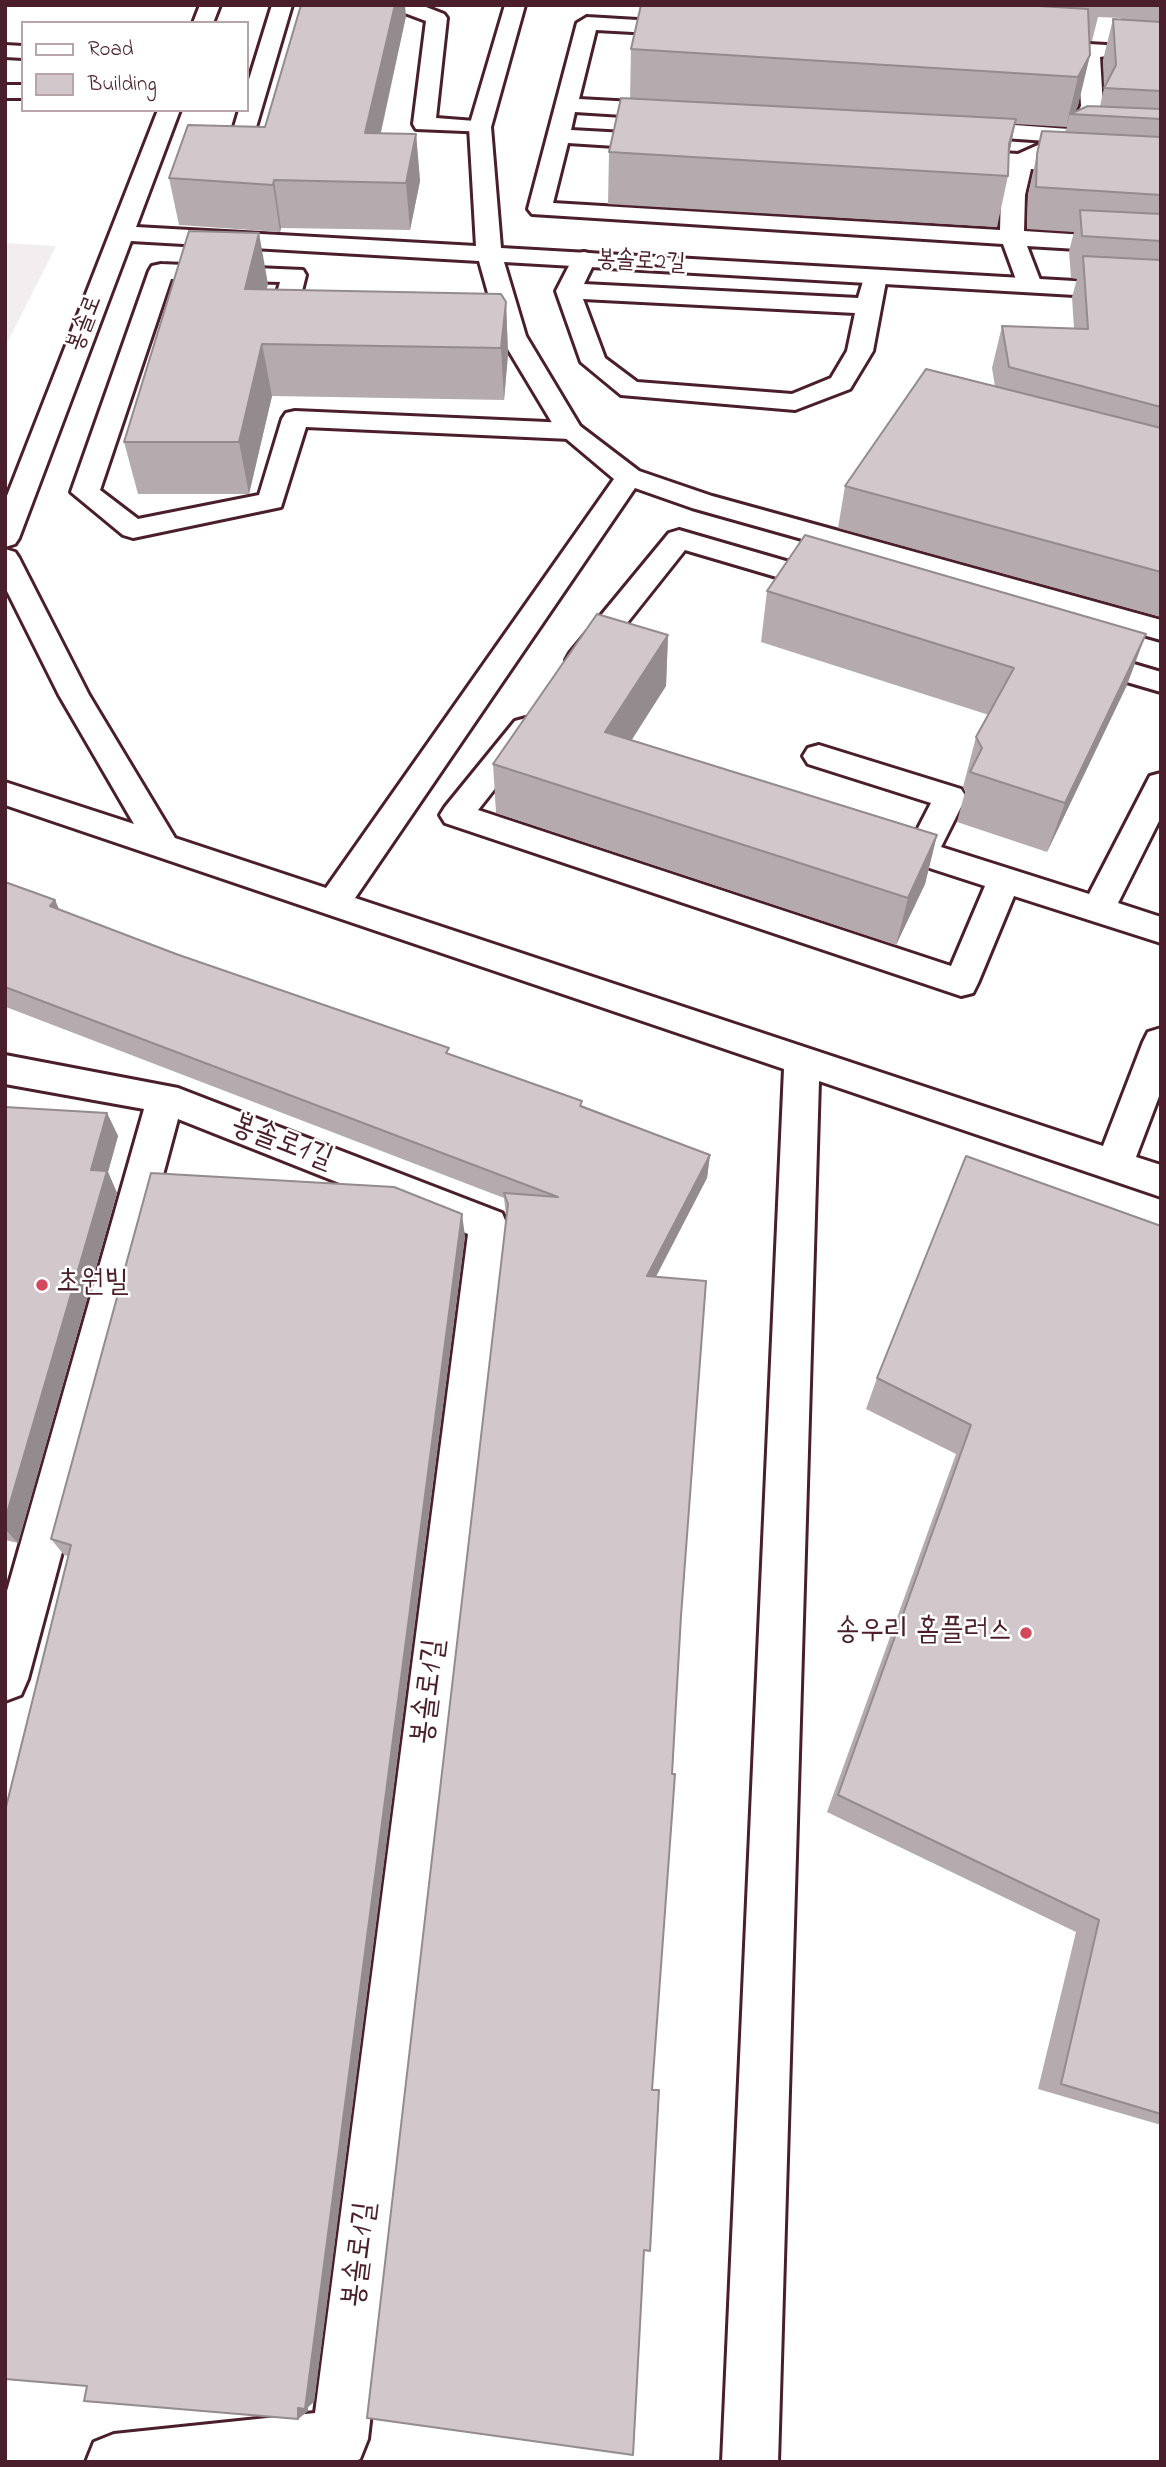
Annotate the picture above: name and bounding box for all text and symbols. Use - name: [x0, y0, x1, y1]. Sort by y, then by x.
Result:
- legend: [21, 21, 248, 112]
- text: Road: [88, 35, 134, 65]
- text: Building: [88, 70, 157, 100]
- street label: 봉솔로2길: [596, 246, 686, 280]
- street label: 봉솔로: [62, 292, 110, 356]
- street label: 봉솔로1길: [225, 1108, 337, 1180]
- place label: 초원빌: [56, 1267, 128, 1303]
- marker: 초원빌: [34, 1277, 50, 1293]
- place label: 송우리 홈플러스: [836, 1615, 1012, 1651]
- marker: 송우리 홈플러스: [1018, 1625, 1034, 1641]
- street label: 봉솔로1길: [407, 1637, 455, 1747]
- street label: 봉솔로1길: [338, 2200, 386, 2310]

